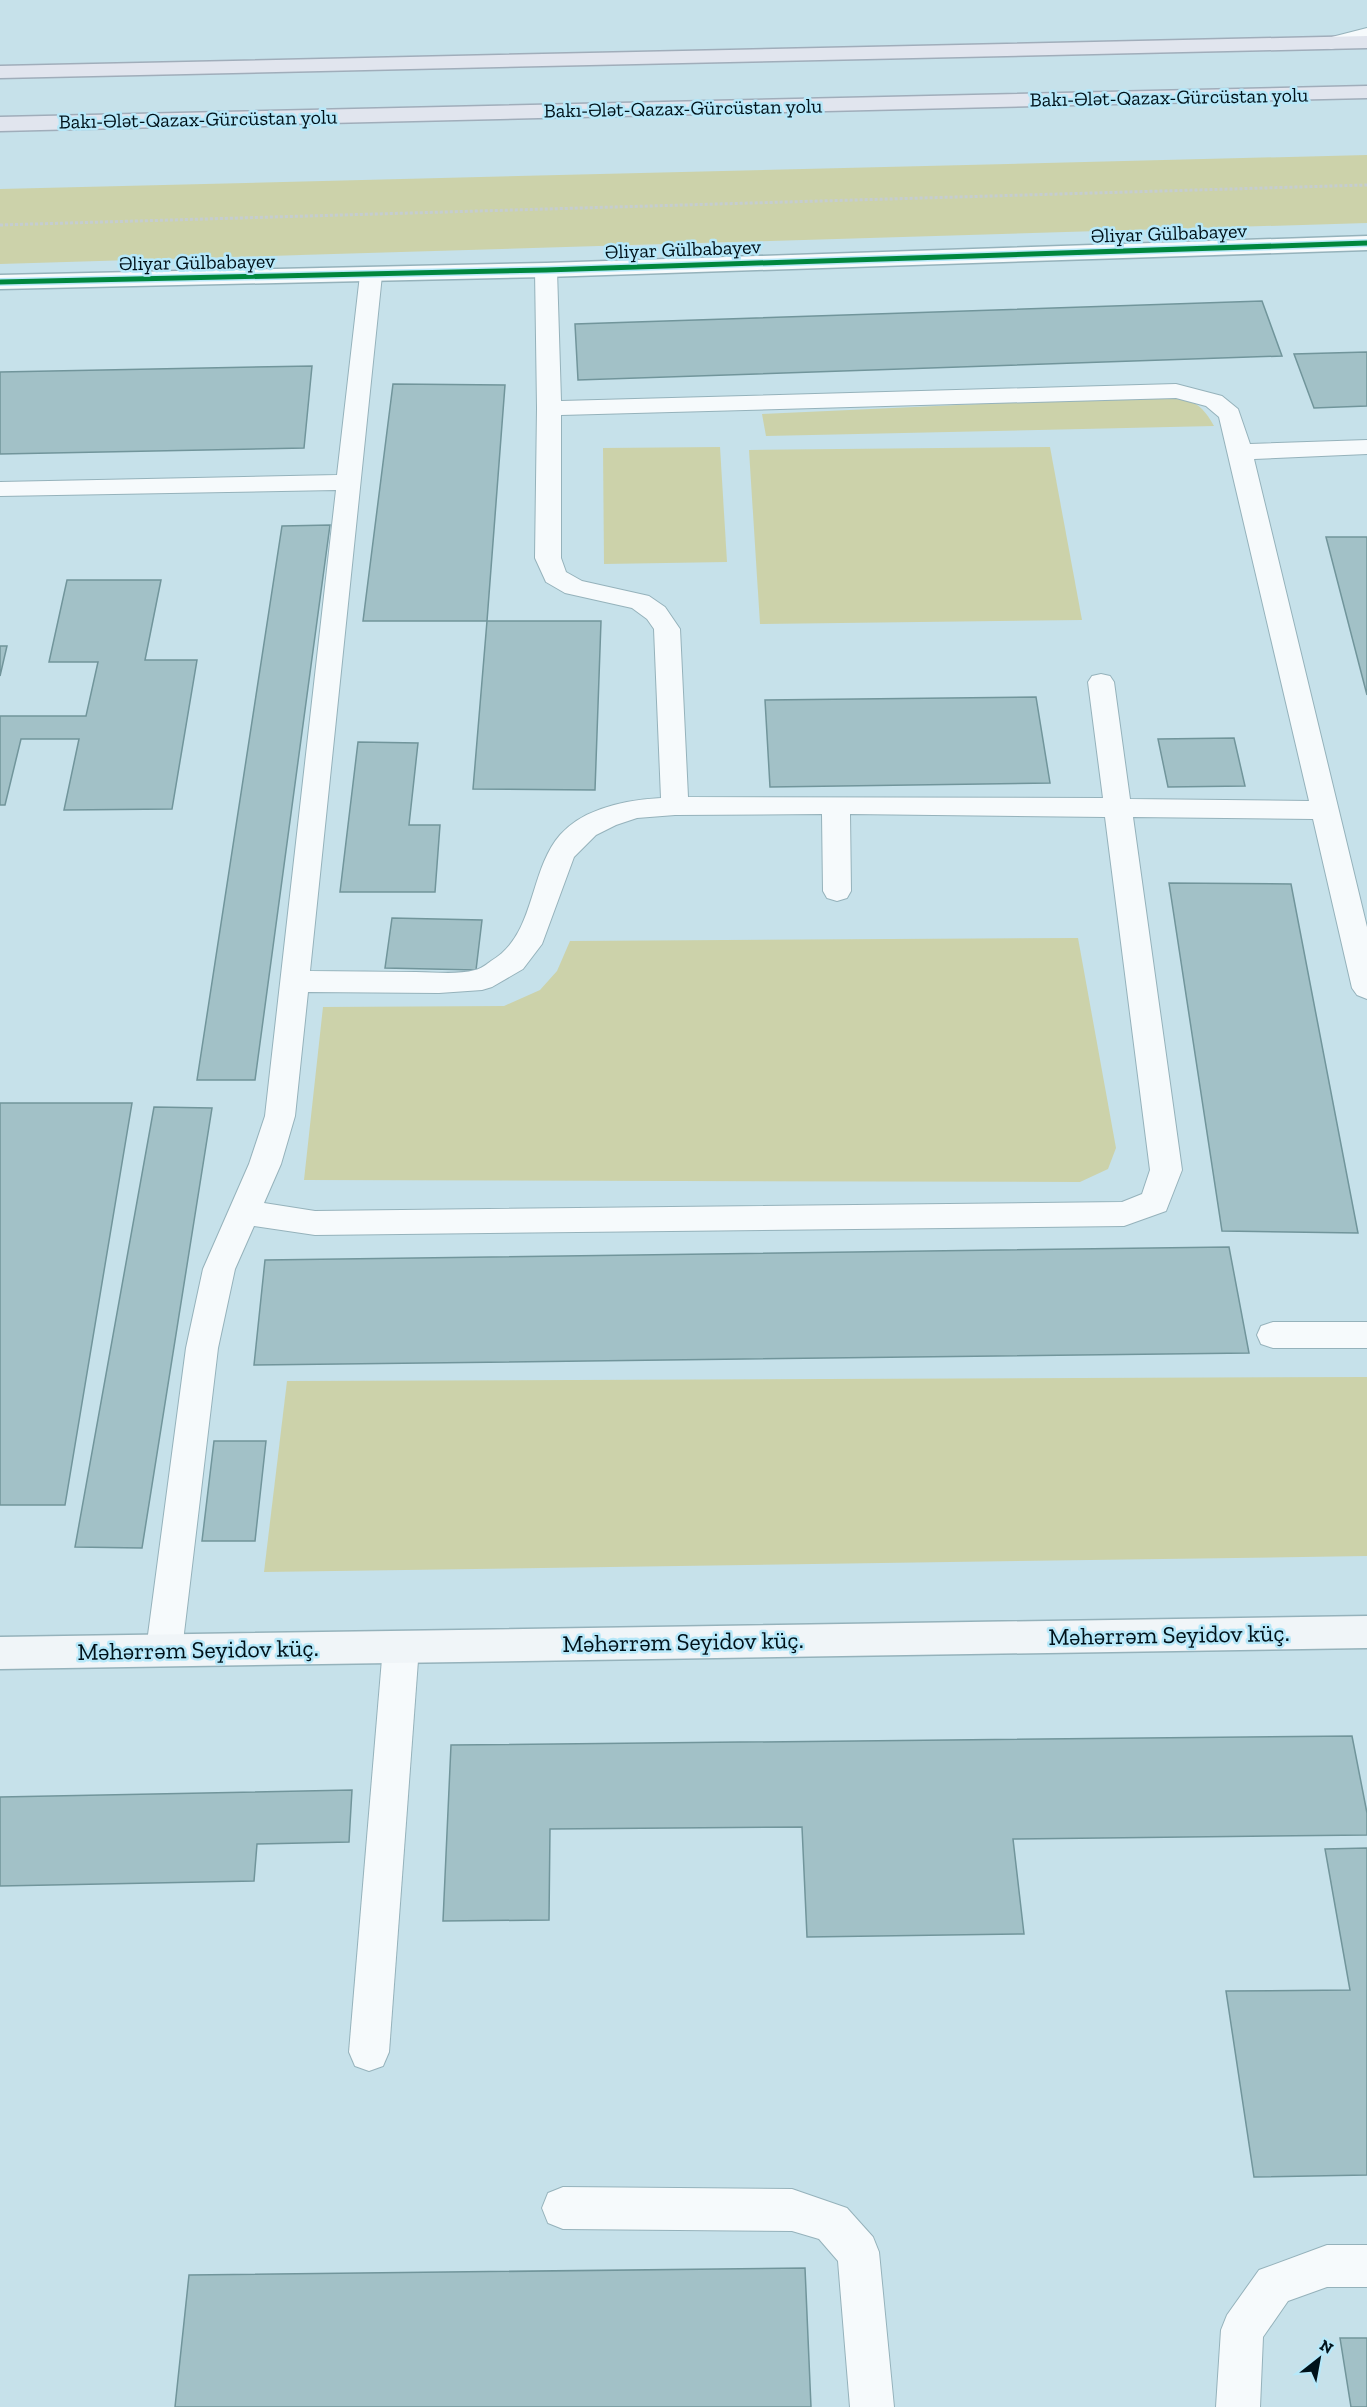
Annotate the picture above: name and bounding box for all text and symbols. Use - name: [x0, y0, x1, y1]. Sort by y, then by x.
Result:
- street label: Bakı-Ələt-Qazax-Gürcüstan yolu: [1029, 83, 1309, 111]
- street label: Bakı-Ələt-Qazax-Gürcüstan yolu: [543, 94, 823, 122]
- street label: Bakı-Ələt-Qazax-Gürcüstan yolu: [58, 105, 338, 133]
- street label: Əliyar Gülbabayev: [1090, 218, 1248, 248]
- street label: Əliyar Gülbabayev: [604, 234, 762, 264]
- street label: Əliyar Gülbabayev: [119, 249, 275, 275]
- street label: Məhərrəm Seyidov küç.: [1048, 1618, 1290, 1651]
- street label: Məhərrəm Seyidov küç.: [562, 1625, 804, 1658]
- street label: Məhərrəm Seyidov küç.: [77, 1633, 319, 1666]
- north arrow: [1289, 2329, 1349, 2389]
- text: N: [1316, 2335, 1337, 2358]

